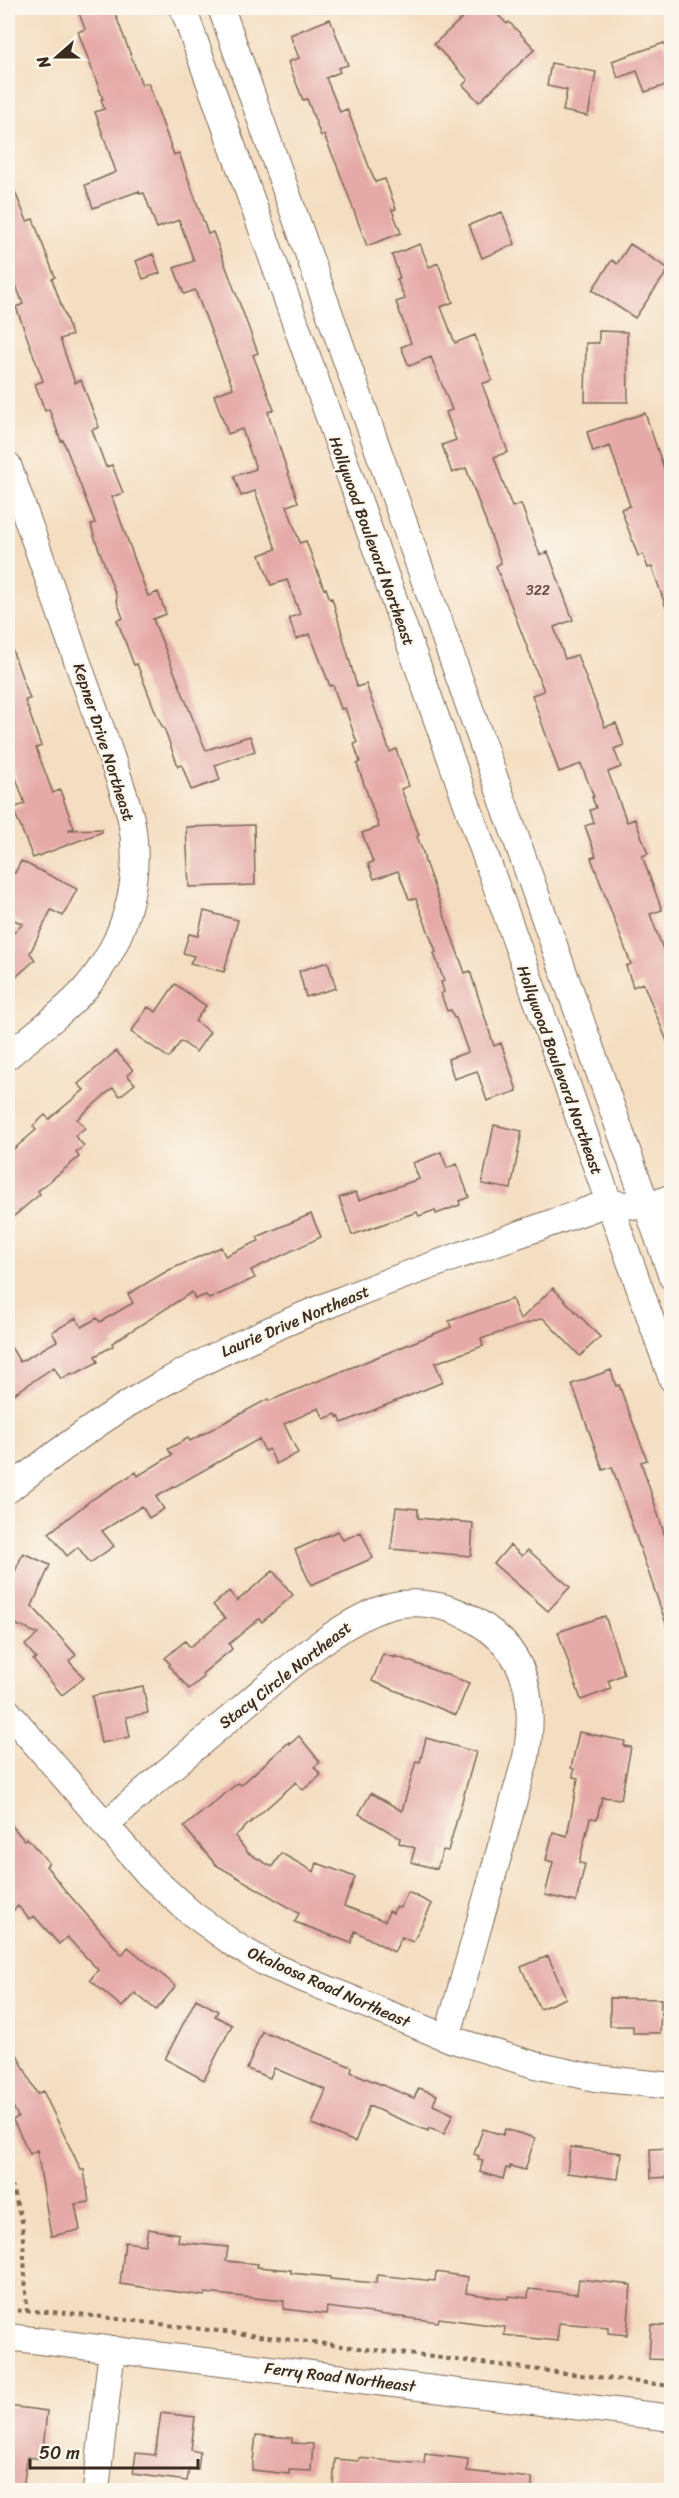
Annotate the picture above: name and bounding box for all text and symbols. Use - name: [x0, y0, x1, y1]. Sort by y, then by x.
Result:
- north arrow: [27, 27, 87, 87]
- text: N: [28, 51, 59, 74]
- street label: Hollywood Boulevard Northeast: [321, 432, 423, 650]
- house number: 322: [526, 578, 550, 603]
- street label: Kepner Drive Northeast: [65, 659, 143, 825]
- street label: Hollywood Boulevard Northeast: [509, 961, 611, 1179]
- street label: Laurie Drive Northeast: [216, 1277, 374, 1365]
- street label: Stacy Circle Northeast: [212, 1614, 358, 1736]
- street label: Okaloosa Road Northeast: [243, 1938, 416, 2036]
- street label: Ferry Road Northeast: [263, 2353, 418, 2401]
- scale bar: [30, 2432, 198, 2470]
- text: 50 m: [39, 2437, 80, 2469]

